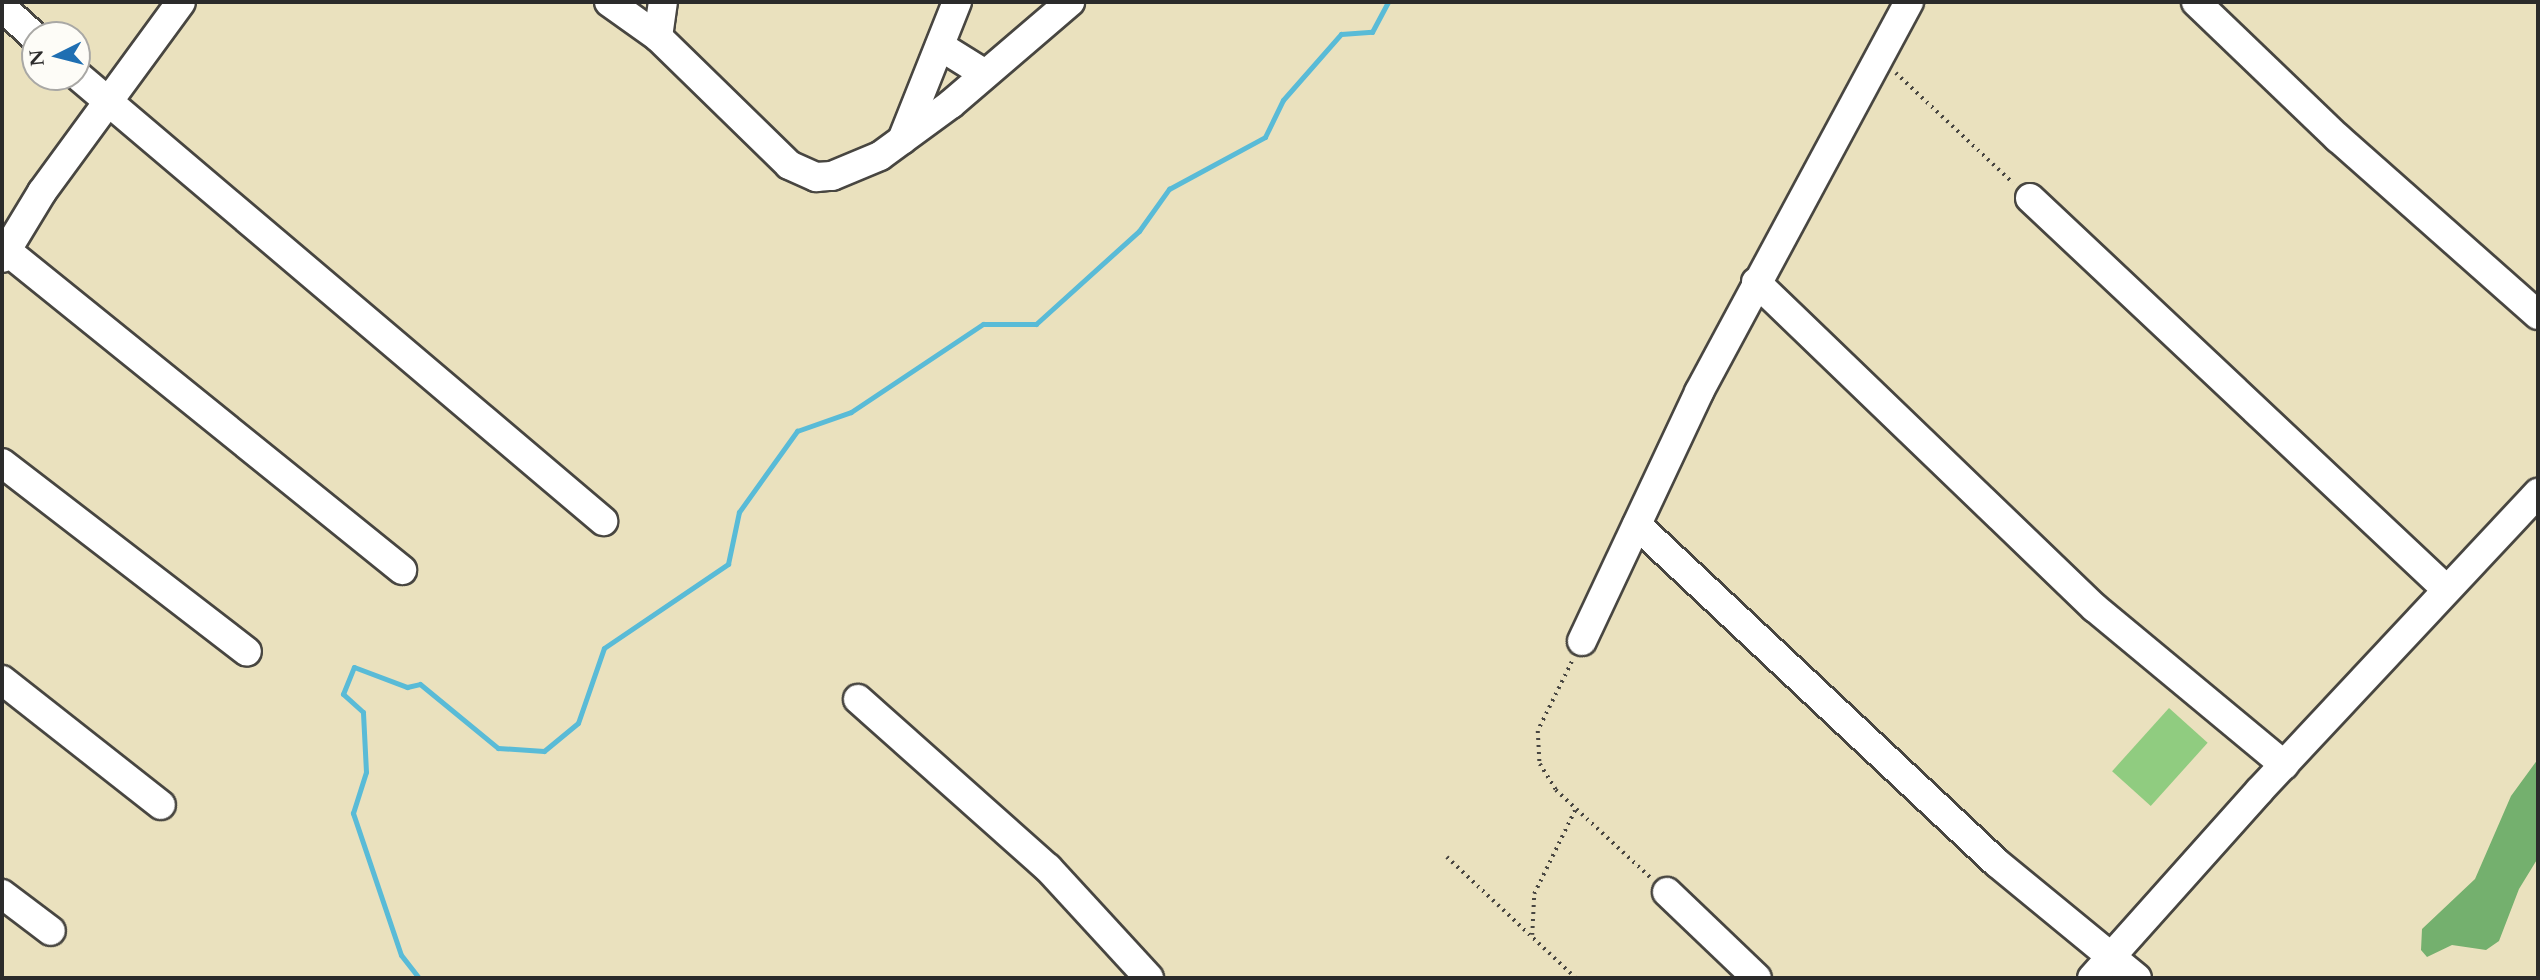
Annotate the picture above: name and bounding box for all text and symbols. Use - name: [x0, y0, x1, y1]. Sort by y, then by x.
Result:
- north arrow: [21, 21, 91, 91]
- text: N: [23, 48, 51, 68]

